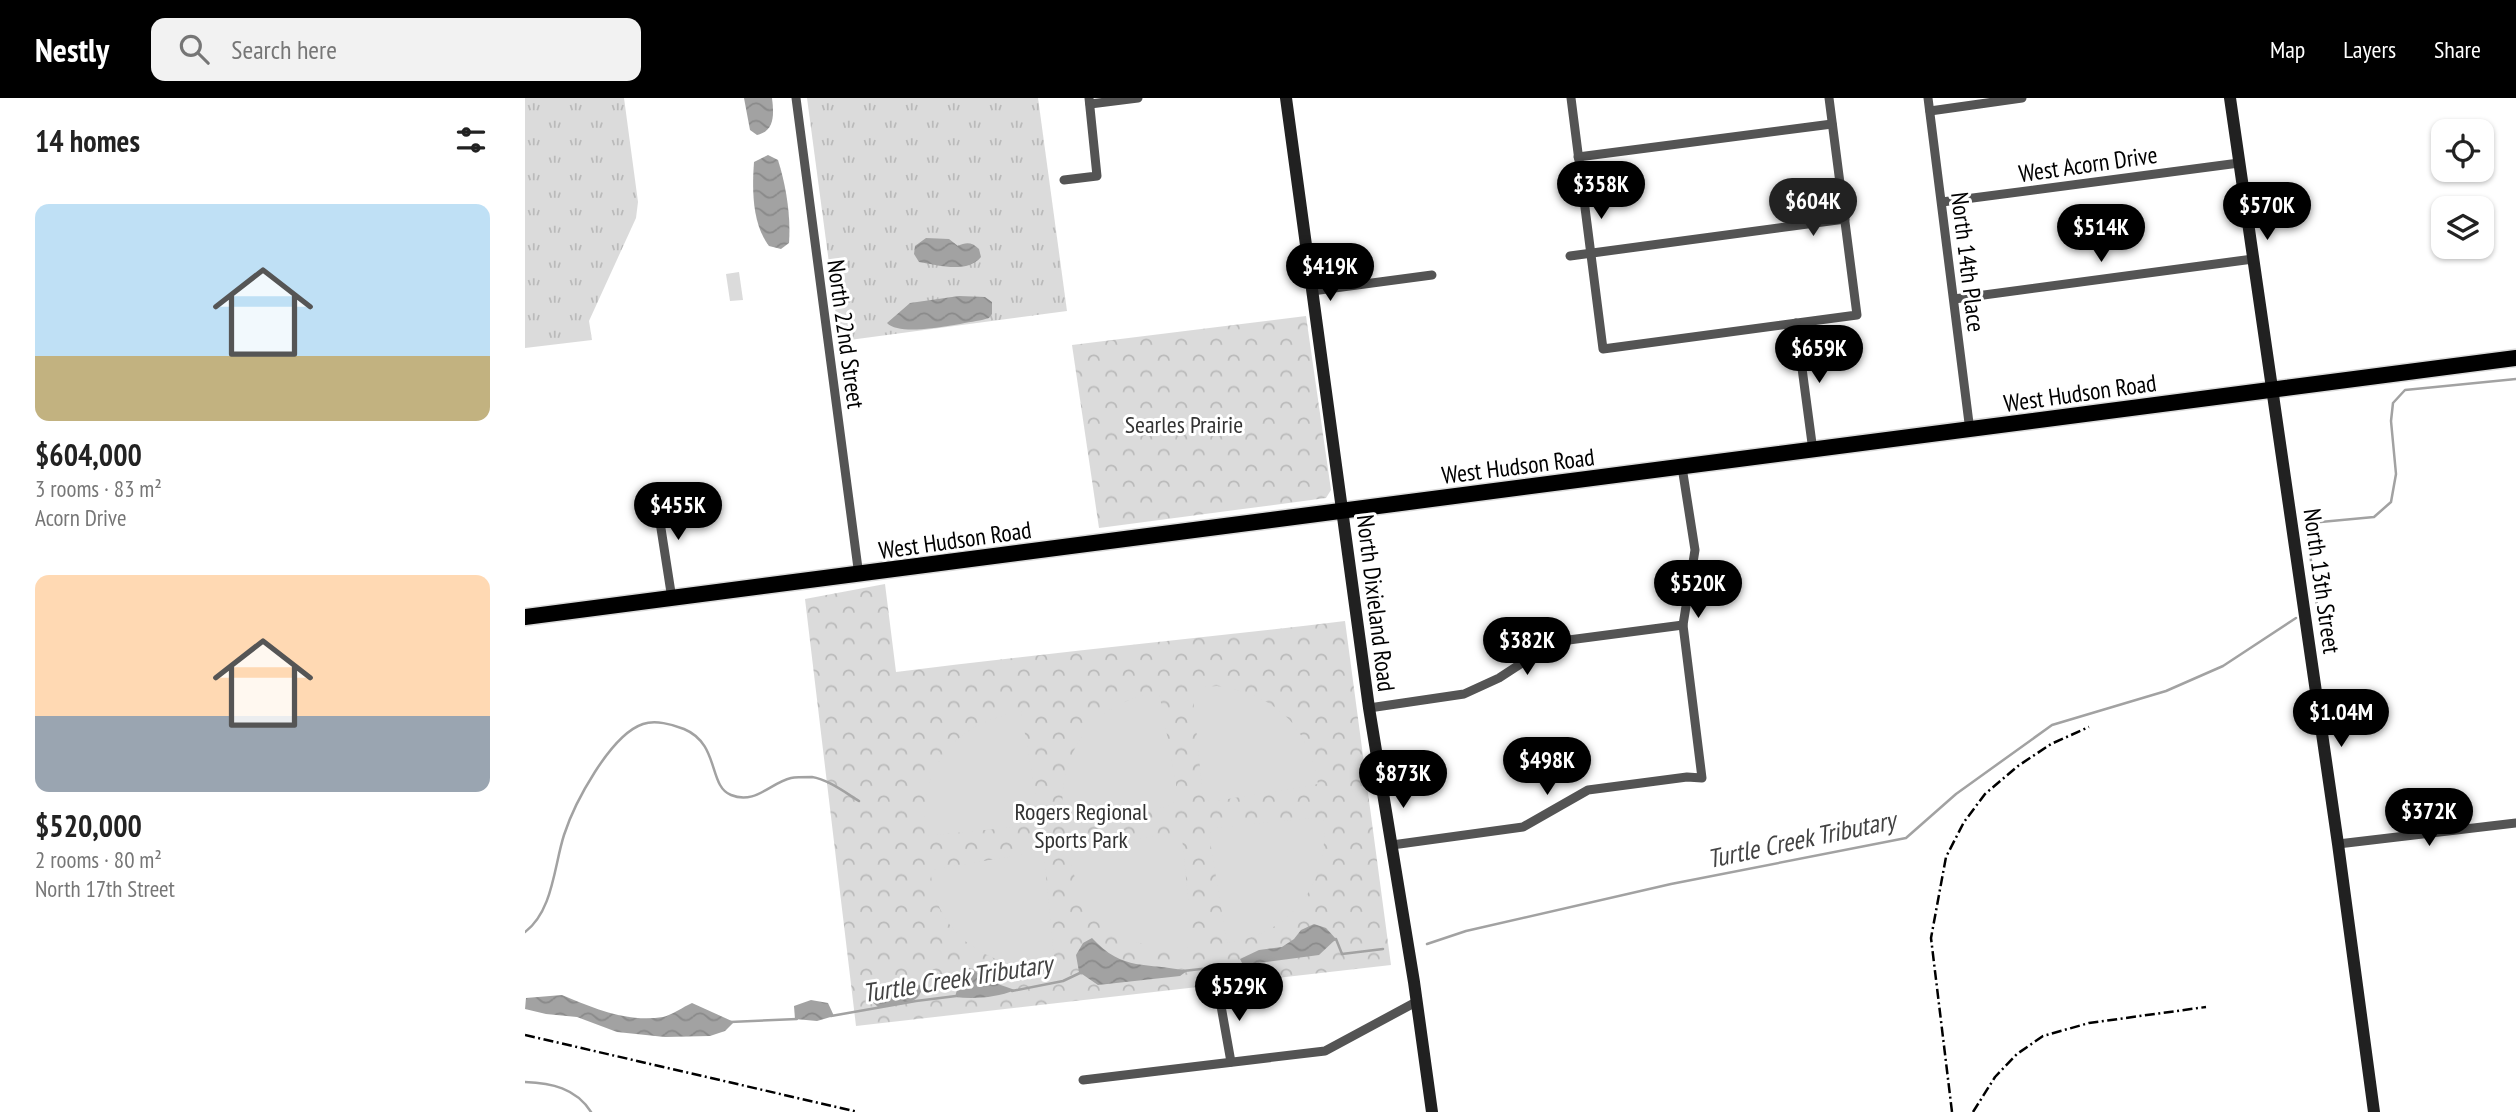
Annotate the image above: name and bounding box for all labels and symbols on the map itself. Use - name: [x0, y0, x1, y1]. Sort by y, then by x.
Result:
- street label: West Acorn Drive: [2017, 139, 2159, 189]
- pin: $358K: [1552, 162, 1650, 221]
- pin: $604K: [1764, 178, 1862, 238]
- pin: $570K: [2218, 183, 2316, 242]
- street label: North 14th Place: [1944, 190, 1992, 334]
- pin: $514K: [2052, 204, 2150, 264]
- pin: $419K: [1281, 244, 1379, 303]
- street label: North 22nd Street: [820, 258, 872, 411]
- pin: $659K: [1770, 326, 1868, 385]
- street label: West Hudson Road: [2002, 367, 2158, 419]
- park label: Searles Prairie: [1125, 409, 1243, 440]
- street label: West Hudson Road: [1440, 441, 1596, 491]
- pin: $455K: [629, 482, 727, 542]
- street label: North 13th Street: [2296, 506, 2348, 656]
- street label: North Dixieland Road: [1350, 513, 1402, 693]
- street label: West Hudson Road: [877, 514, 1033, 566]
- pin: $520K: [1649, 560, 1747, 620]
- pin: $382K: [1478, 618, 1576, 677]
- pin: $1.04M: [2284, 690, 2398, 749]
- pin: $498K: [1498, 738, 1596, 797]
- pin: $873K: [1354, 750, 1452, 810]
- pin: $372K: [2380, 788, 2478, 848]
- park label: Rogers Regional Sports Park: [1015, 796, 1148, 855]
- water label: Turtle Creek Tributary: [1704, 802, 1901, 875]
- water label: Turtle Creek Tributary: [860, 946, 1057, 1009]
- pin: $529K: [1190, 964, 1288, 1023]

